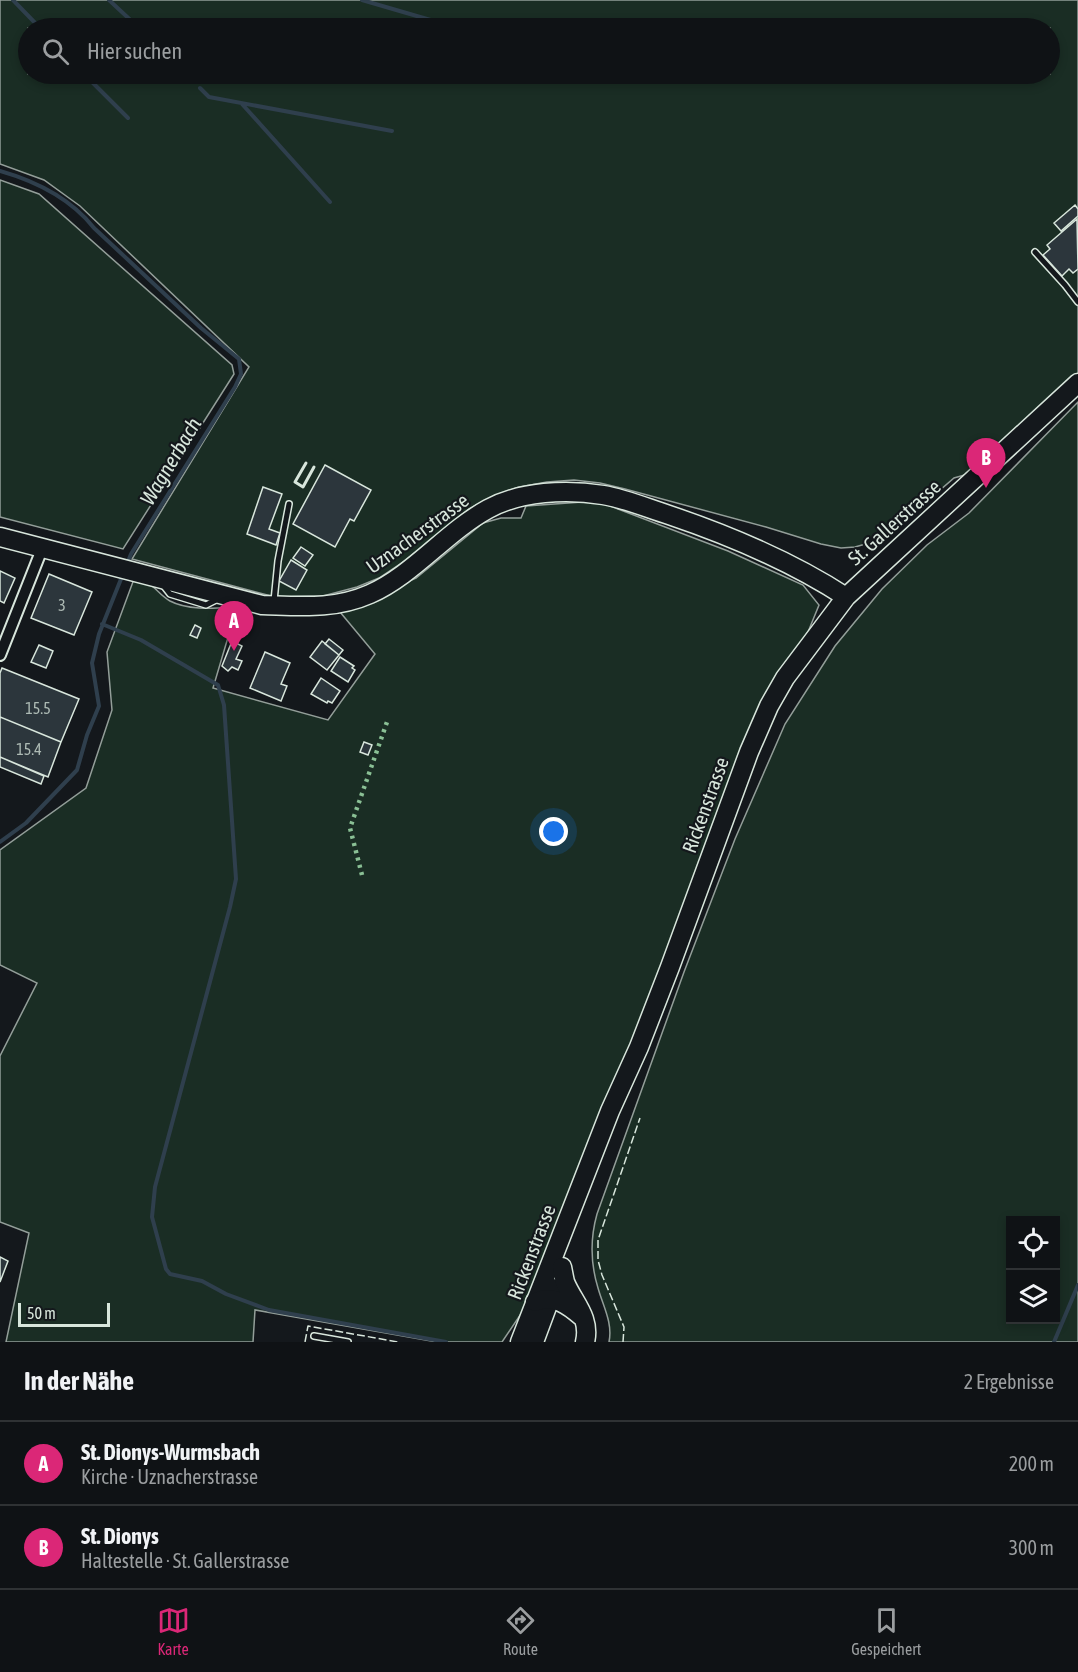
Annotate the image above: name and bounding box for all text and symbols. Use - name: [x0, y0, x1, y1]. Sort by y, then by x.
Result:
- search box: [18, 18, 1060, 84]
- icon: search: [39, 35, 72, 68]
- text: Hier suchen: [87, 38, 182, 64]
- water label: Wagnerbach: [135, 413, 205, 509]
- pin: B: [966, 438, 1006, 488]
- street label: St. Gallerstrasse: [843, 474, 945, 570]
- street label: Uznacherstrasse: [361, 488, 473, 578]
- house number: 3: [58, 596, 66, 614]
- pin: A: [214, 602, 254, 651]
- house number: 15.5: [25, 699, 51, 717]
- house number: 15.4: [16, 740, 42, 758]
- street label: Rickenstrasse: [677, 754, 733, 856]
- your location: [539, 817, 568, 846]
- street label: Rickenstrasse: [502, 1201, 560, 1303]
- map controls: [1006, 1216, 1060, 1324]
- button: locate: [1006, 1216, 1060, 1270]
- button: layers: [1006, 1270, 1060, 1324]
- scale bar: [18, 1300, 110, 1328]
- text: 50 m: [27, 1304, 56, 1322]
- text: In der Nähe: [24, 1366, 134, 1396]
- text: 2 Ergebnisse: [964, 1370, 1054, 1393]
- text: St. Dionys-Wurmsbach: [81, 1439, 260, 1465]
- text: A: [39, 1452, 48, 1475]
- text: 200 m: [1009, 1452, 1054, 1475]
- text: Kirche · Uznacherstrasse: [81, 1465, 258, 1488]
- text: St. Dionys: [81, 1523, 159, 1549]
- text: B: [39, 1536, 48, 1559]
- text: 300 m: [1009, 1536, 1054, 1559]
- text: Haltestelle · St. Gallerstrasse: [81, 1549, 289, 1572]
- tab: Karte: [157, 1604, 190, 1658]
- tab: Route: [503, 1604, 538, 1658]
- tab: Gespeichert: [851, 1604, 921, 1658]

